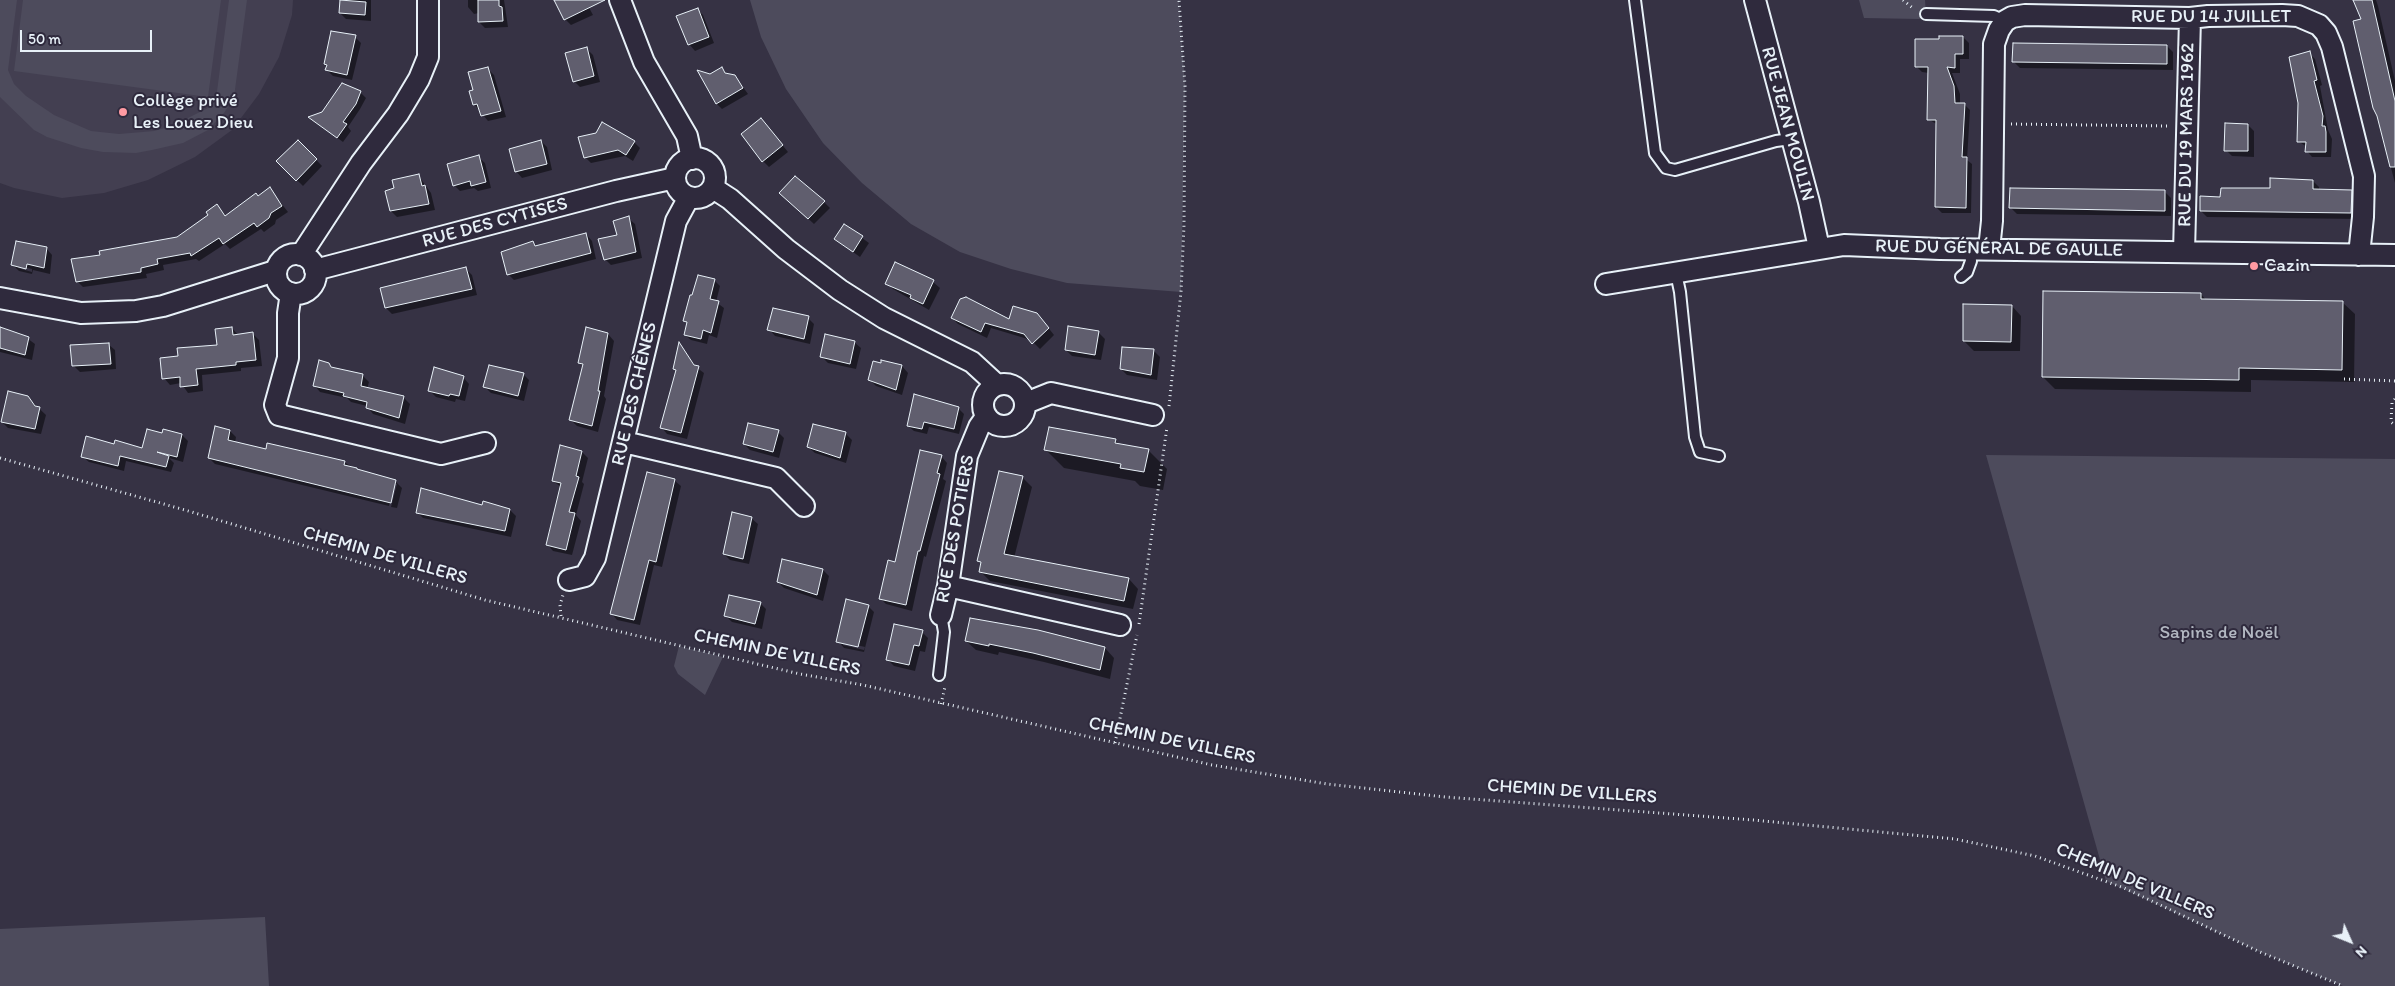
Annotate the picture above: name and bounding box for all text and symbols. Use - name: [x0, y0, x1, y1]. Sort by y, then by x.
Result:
- street label: RUE DU 14 JUILLET: [2131, 6, 2291, 28]
- scale bar: [22, 20, 155, 52]
- text: 50 m: [28, 30, 61, 48]
- street label: RUE DU 19 MARS 1962: [2174, 43, 2200, 227]
- street label: RUE JEAN MOULIN: [1755, 44, 1819, 204]
- place label: Collège privé Les Louez Dieu: [133, 90, 253, 134]
- marker: Collège privé Les Louez Dieu: [117, 106, 129, 118]
- street label: RUE DES CYTISES: [420, 193, 570, 253]
- street label: RUE DU GÉNÉRAL DE GAULLE: [1875, 235, 2123, 263]
- place label: Cazin: [2264, 255, 2310, 277]
- marker: Cazin: [2248, 260, 2260, 272]
- street label: RUE DES CHÊNES: [607, 320, 663, 468]
- street label: RUE DES POTIERS: [932, 453, 980, 605]
- street label: CHEMIN DE VILLERS: [300, 522, 470, 590]
- park label: Sapins de Noël: [2159, 622, 2279, 644]
- street label: CHEMIN DE VILLERS: [691, 624, 863, 682]
- street label: CHEMIN DE VILLERS: [1086, 712, 1258, 770]
- street label: CHEMIN DE VILLERS: [1486, 775, 1658, 809]
- street label: CHEMIN DE VILLERS: [2052, 838, 2218, 926]
- north arrow: [2325, 916, 2375, 966]
- text: N: [2352, 942, 2371, 961]

